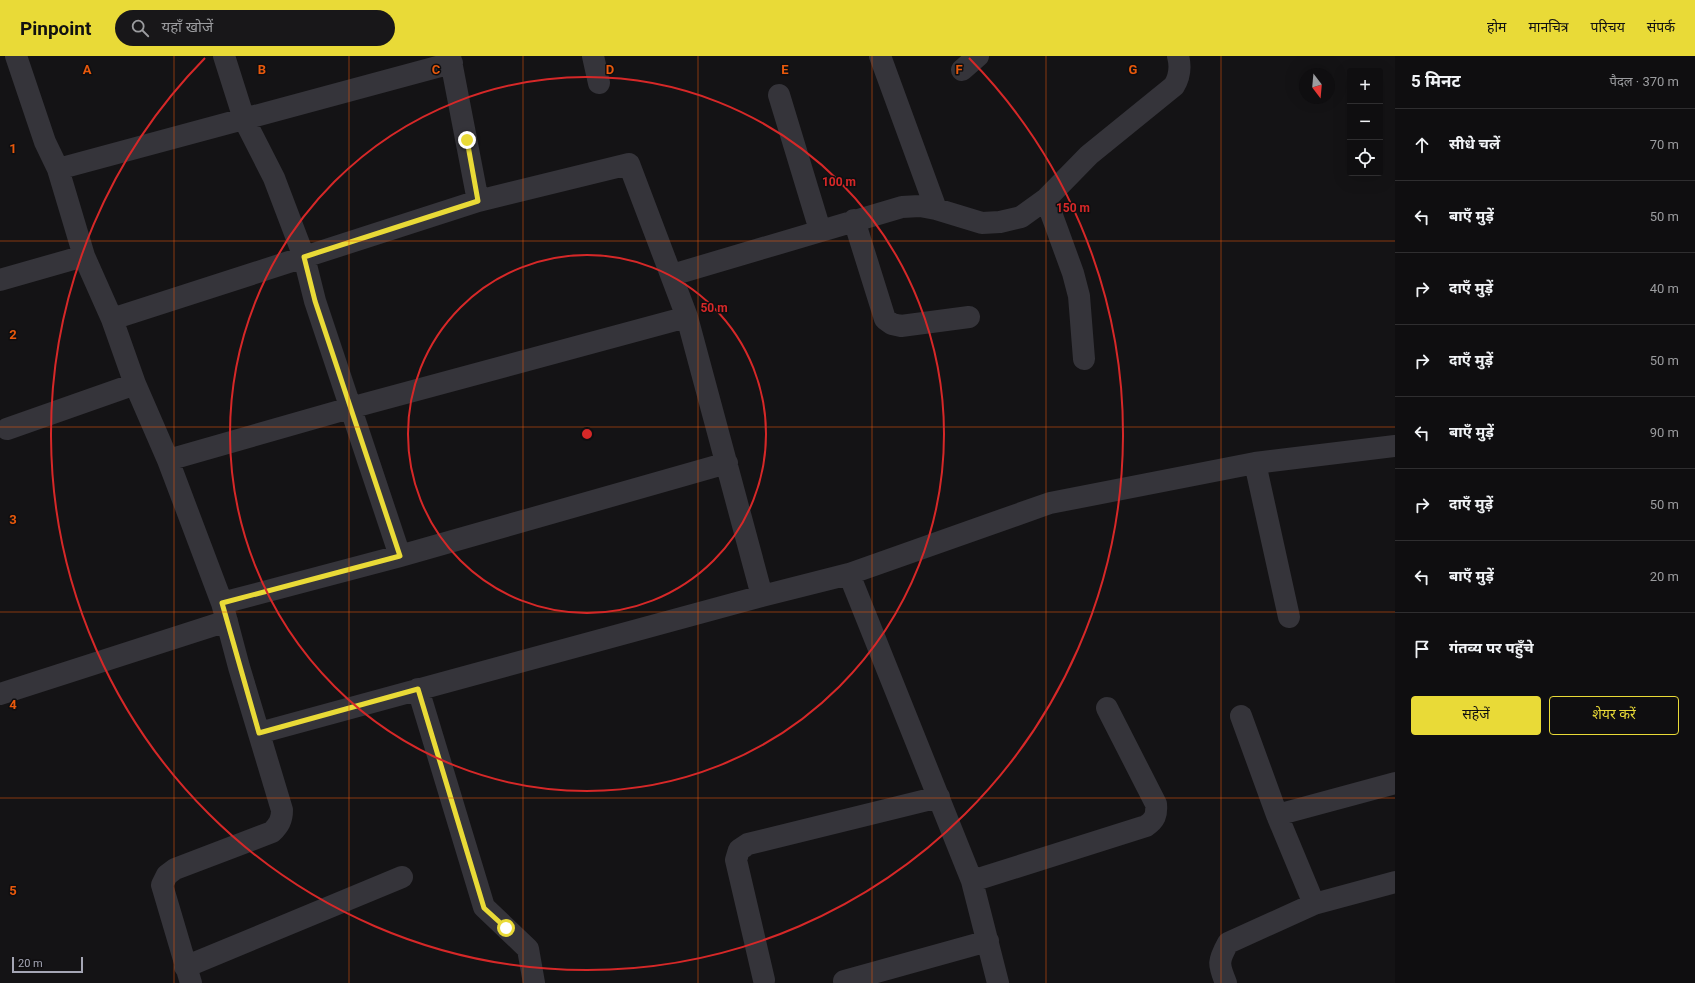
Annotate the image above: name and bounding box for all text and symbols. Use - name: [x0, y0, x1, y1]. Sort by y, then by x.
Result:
- search box: [115, 10, 395, 46]
- text: Pinpoint: [20, 17, 91, 40]
- icon: search: [129, 17, 151, 39]
- text: यहाँ खोजें: [161, 18, 213, 36]
- text: होम: [1487, 19, 1506, 35]
- text: मानचित्र: [1528, 19, 1569, 35]
- text: परिचय: [1591, 19, 1625, 35]
- text: संपर्क: [1647, 19, 1675, 35]
- text: A: [83, 62, 92, 77]
- text: B: [258, 62, 266, 77]
- text: C: [432, 62, 441, 77]
- text: D: [606, 62, 614, 77]
- text: E: [781, 62, 789, 77]
- text: F: [955, 62, 963, 77]
- text: G: [1129, 62, 1138, 77]
- north arrow: [1299, 68, 1335, 104]
- map controls: [1347, 68, 1383, 176]
- button: +: [1347, 68, 1383, 104]
- text: 5 मिनट: [1411, 71, 1461, 91]
- text: पैदल · 370 m: [1610, 74, 1679, 89]
- button: −: [1347, 104, 1383, 140]
- route end: [458, 131, 476, 149]
- icon: ahead: [1411, 134, 1433, 156]
- text: सीधे चलें: [1449, 135, 1500, 153]
- text: 70 m: [1650, 137, 1679, 152]
- button: locate: [1347, 140, 1383, 176]
- text: 1: [9, 141, 17, 156]
- text: 100 m: [822, 175, 856, 189]
- text: 150 m: [1056, 201, 1090, 215]
- icon: left: [1411, 206, 1433, 228]
- text: बाएँ मुड़ें: [1449, 207, 1494, 225]
- text: 50 m: [1650, 209, 1679, 224]
- icon: right: [1411, 278, 1433, 300]
- text: दाएँ मुड़ें: [1449, 279, 1493, 297]
- text: 40 m: [1650, 281, 1679, 296]
- text: 50 m: [700, 301, 728, 315]
- text: 2: [9, 327, 17, 342]
- icon: right: [1411, 350, 1433, 372]
- text: दाएँ मुड़ें: [1449, 351, 1493, 369]
- text: 50 m: [1650, 353, 1679, 368]
- icon: left: [1411, 422, 1433, 444]
- text: बाएँ मुड़ें: [1449, 423, 1494, 441]
- text: 90 m: [1650, 425, 1679, 440]
- centre of rings: [580, 427, 594, 441]
- icon: right: [1411, 494, 1433, 516]
- text: दाएँ मुड़ें: [1449, 495, 1493, 513]
- text: 50 m: [1650, 497, 1679, 512]
- text: 3: [9, 512, 17, 527]
- icon: left: [1411, 566, 1433, 588]
- text: बाएँ मुड़ें: [1449, 567, 1494, 585]
- text: 20 m: [1650, 569, 1679, 584]
- icon: arrive: [1411, 638, 1433, 660]
- text: गंतव्य पर पहुँचे: [1449, 639, 1534, 657]
- button: सहेजें: [1411, 696, 1541, 735]
- button: शेयर करें: [1549, 696, 1679, 735]
- text: 4: [9, 697, 17, 712]
- text: 5: [9, 883, 17, 898]
- route start: [497, 919, 515, 937]
- scale bar: [12, 955, 83, 974]
- text: 20 m: [18, 957, 43, 970]

